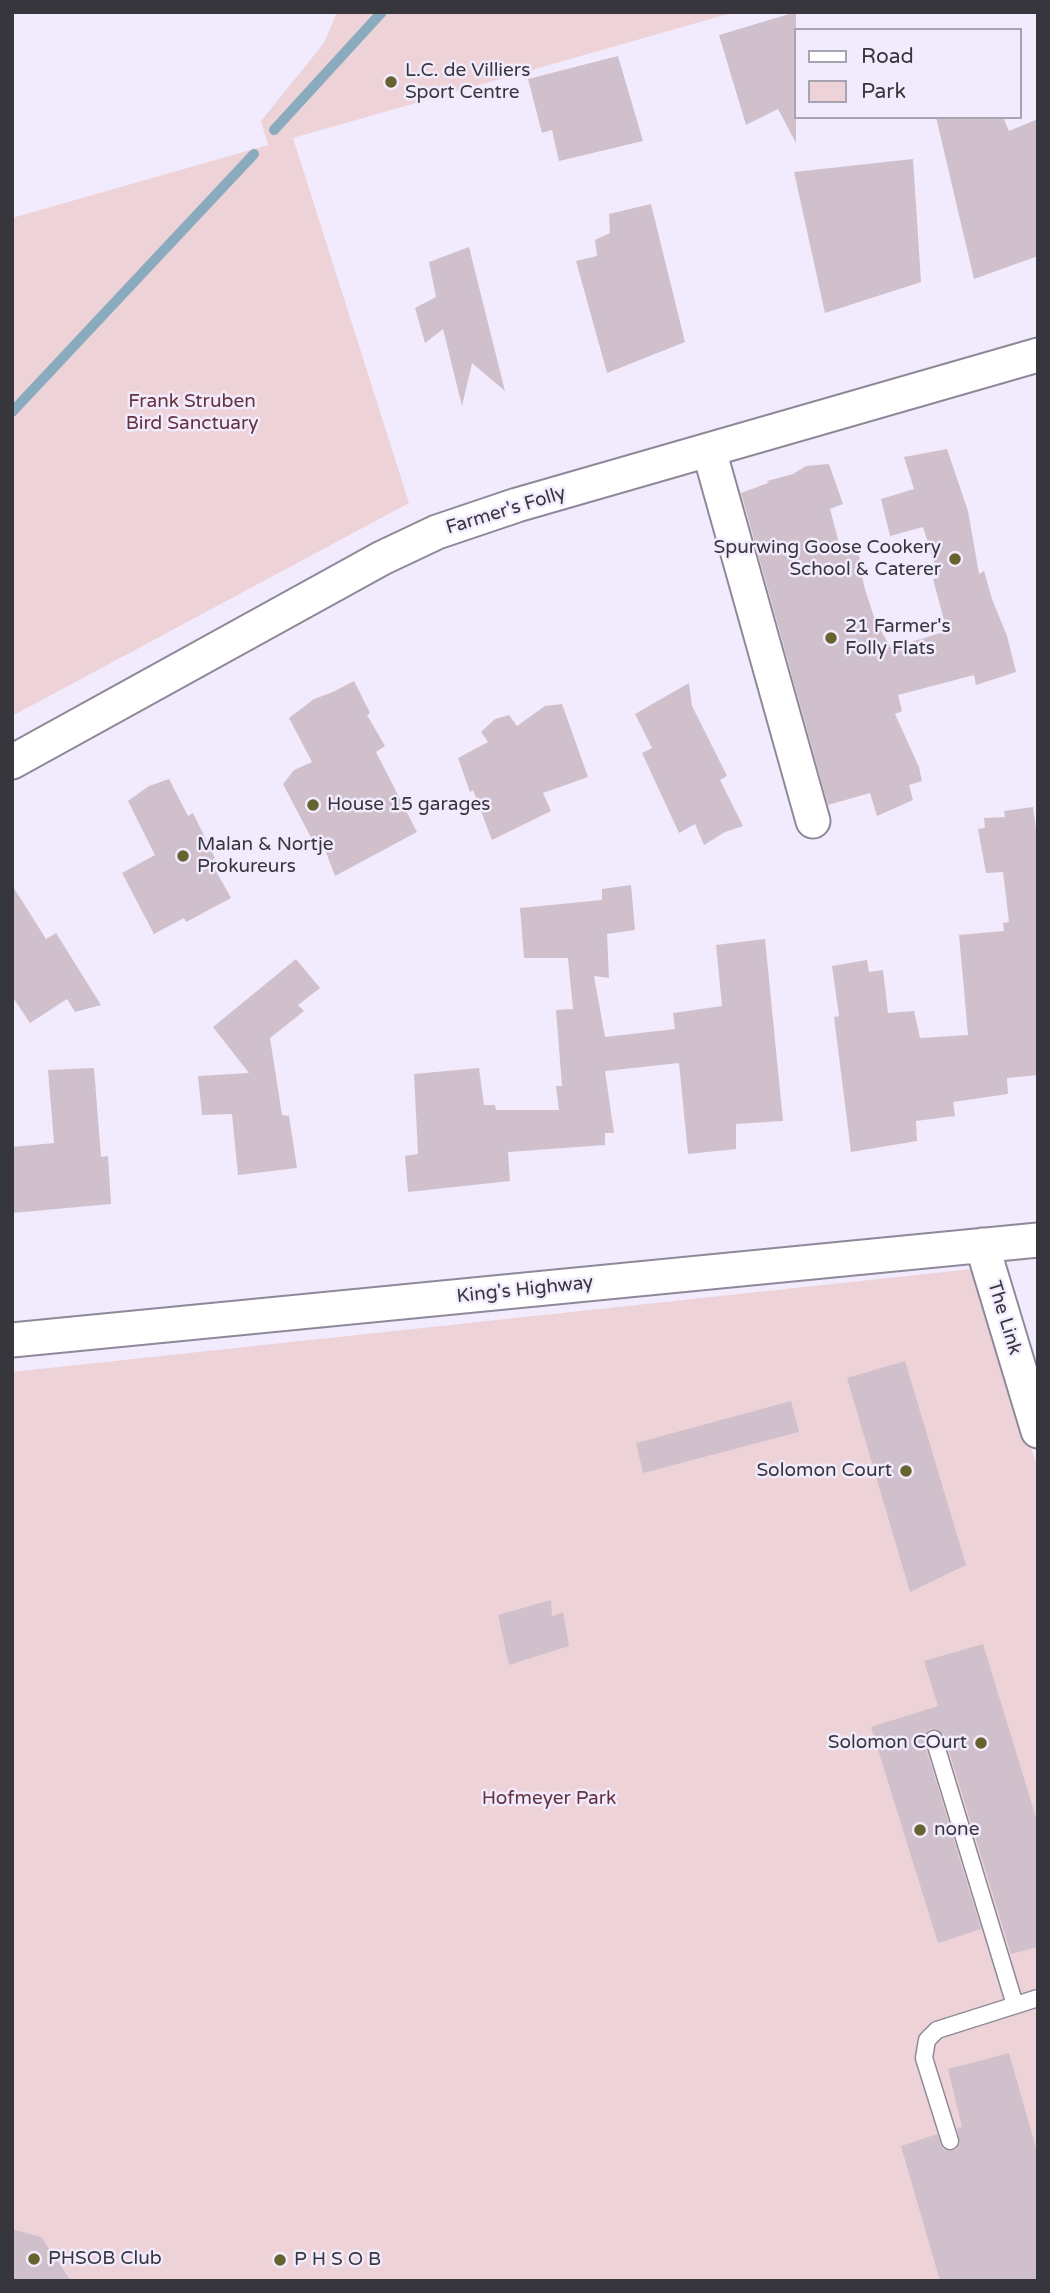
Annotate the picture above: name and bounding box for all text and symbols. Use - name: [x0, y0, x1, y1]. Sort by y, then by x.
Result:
- legend: [794, 28, 1022, 119]
- text: Road: [861, 44, 914, 69]
- place label: L.C. de Villiers Sport Centre: [405, 60, 530, 104]
- marker: L.C. de Villiers Sport Centre: [383, 74, 399, 90]
- text: Park: [861, 79, 906, 104]
- park label: Frank Struben Bird Sanctuary: [126, 391, 258, 435]
- street label: Farmer's Folly: [443, 482, 569, 540]
- place label: Spurwing Goose Cookery School & Caterer: [714, 537, 941, 581]
- marker: Spurwing Goose Cookery School & Caterer: [947, 551, 963, 567]
- place label: 21 Farmer's Folly Flats: [845, 616, 951, 660]
- marker: 21 Farmer's Folly Flats: [823, 630, 839, 646]
- place label: House 15 garages: [327, 794, 490, 816]
- marker: House 15 garages: [305, 797, 321, 813]
- place label: Malan & Nortje Prokureurs: [197, 834, 333, 878]
- marker: Malan & Nortje Prokureurs: [175, 848, 191, 864]
- street label: King's Highway: [456, 1271, 594, 1309]
- street label: The Link: [982, 1278, 1026, 1358]
- place label: Solomon Court: [756, 1460, 892, 1482]
- marker: Solomon Court: [898, 1463, 914, 1479]
- place label: Solomon COurt: [828, 1732, 967, 1754]
- marker: Solomon COurt: [973, 1735, 989, 1751]
- park label: Hofmeyer Park: [482, 1788, 616, 1810]
- place label: none: [934, 1819, 979, 1841]
- marker: none: [912, 1822, 928, 1838]
- place label: PHSOB Club: [48, 2248, 162, 2270]
- place label: P H S O B: [294, 2249, 381, 2271]
- marker: PHSOB Club: [26, 2251, 42, 2267]
- marker: P H S O B: [272, 2252, 288, 2268]

